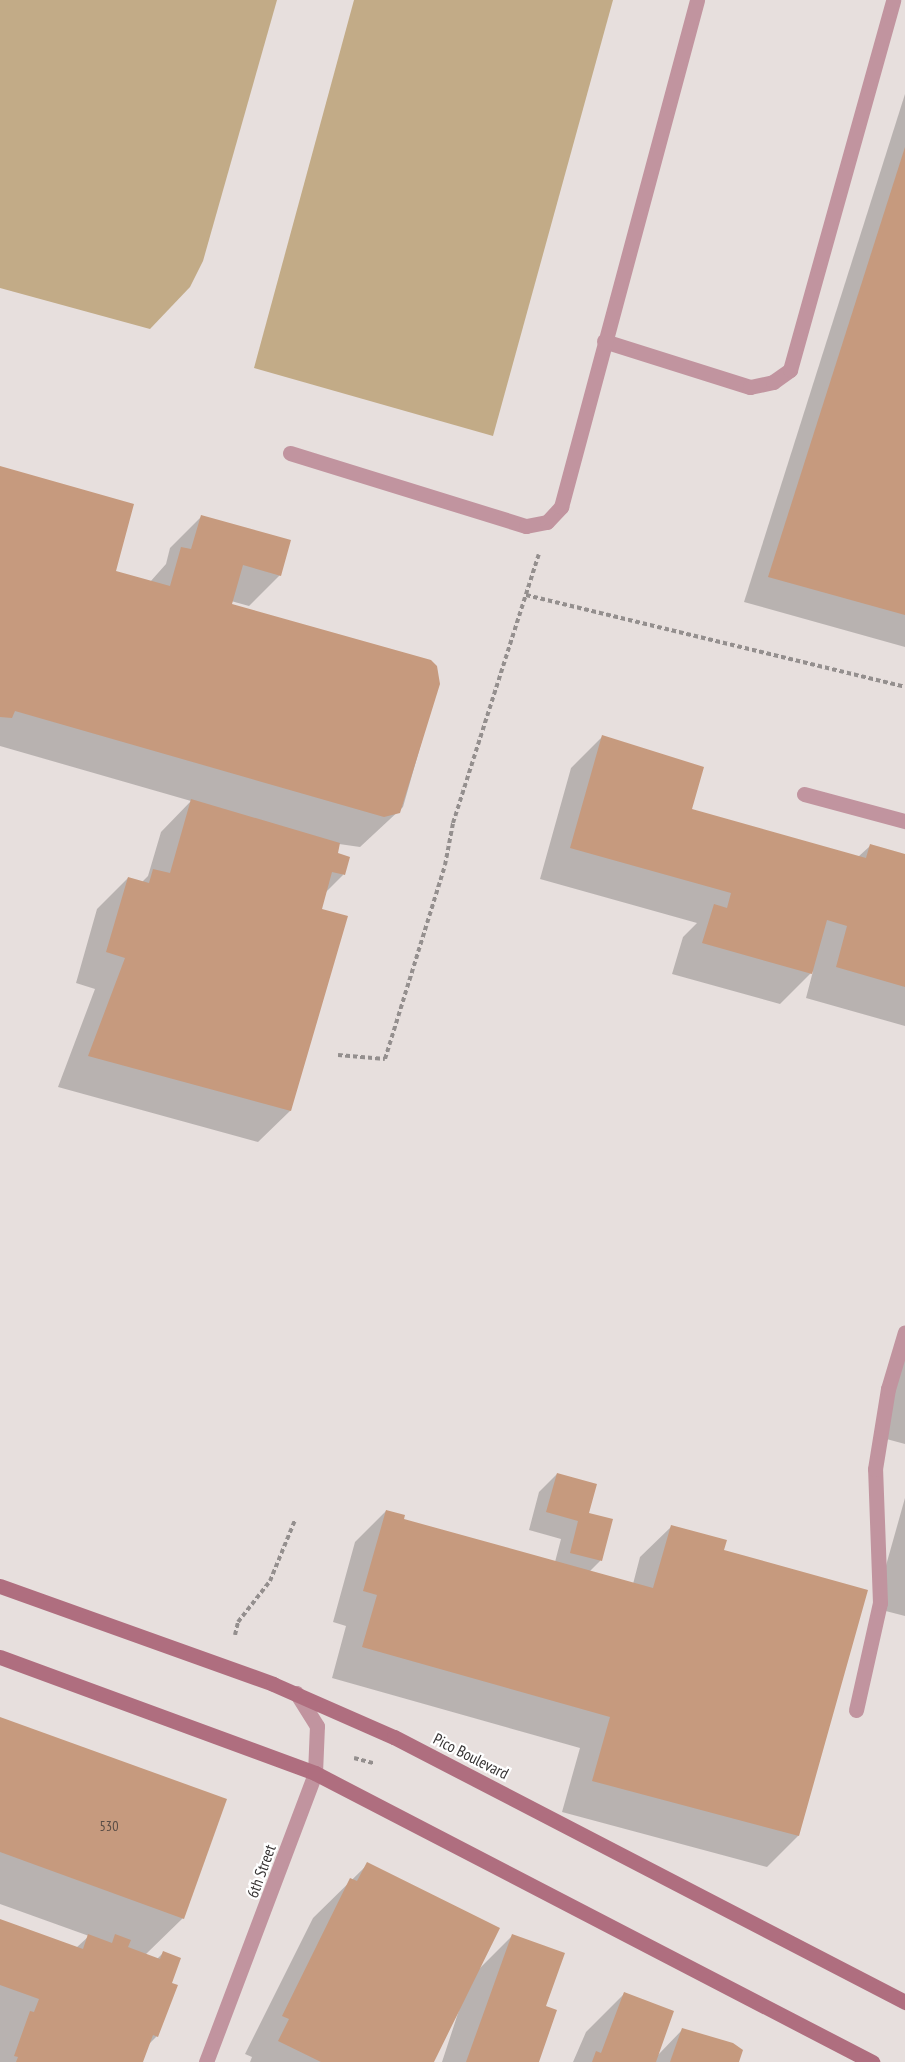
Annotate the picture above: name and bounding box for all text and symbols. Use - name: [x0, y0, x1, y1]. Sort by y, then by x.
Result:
- street label: Pico Boulevard: [430, 1729, 512, 1783]
- house number: 530: [100, 1818, 118, 1834]
- street label: 6th Street: [243, 1842, 279, 1900]

